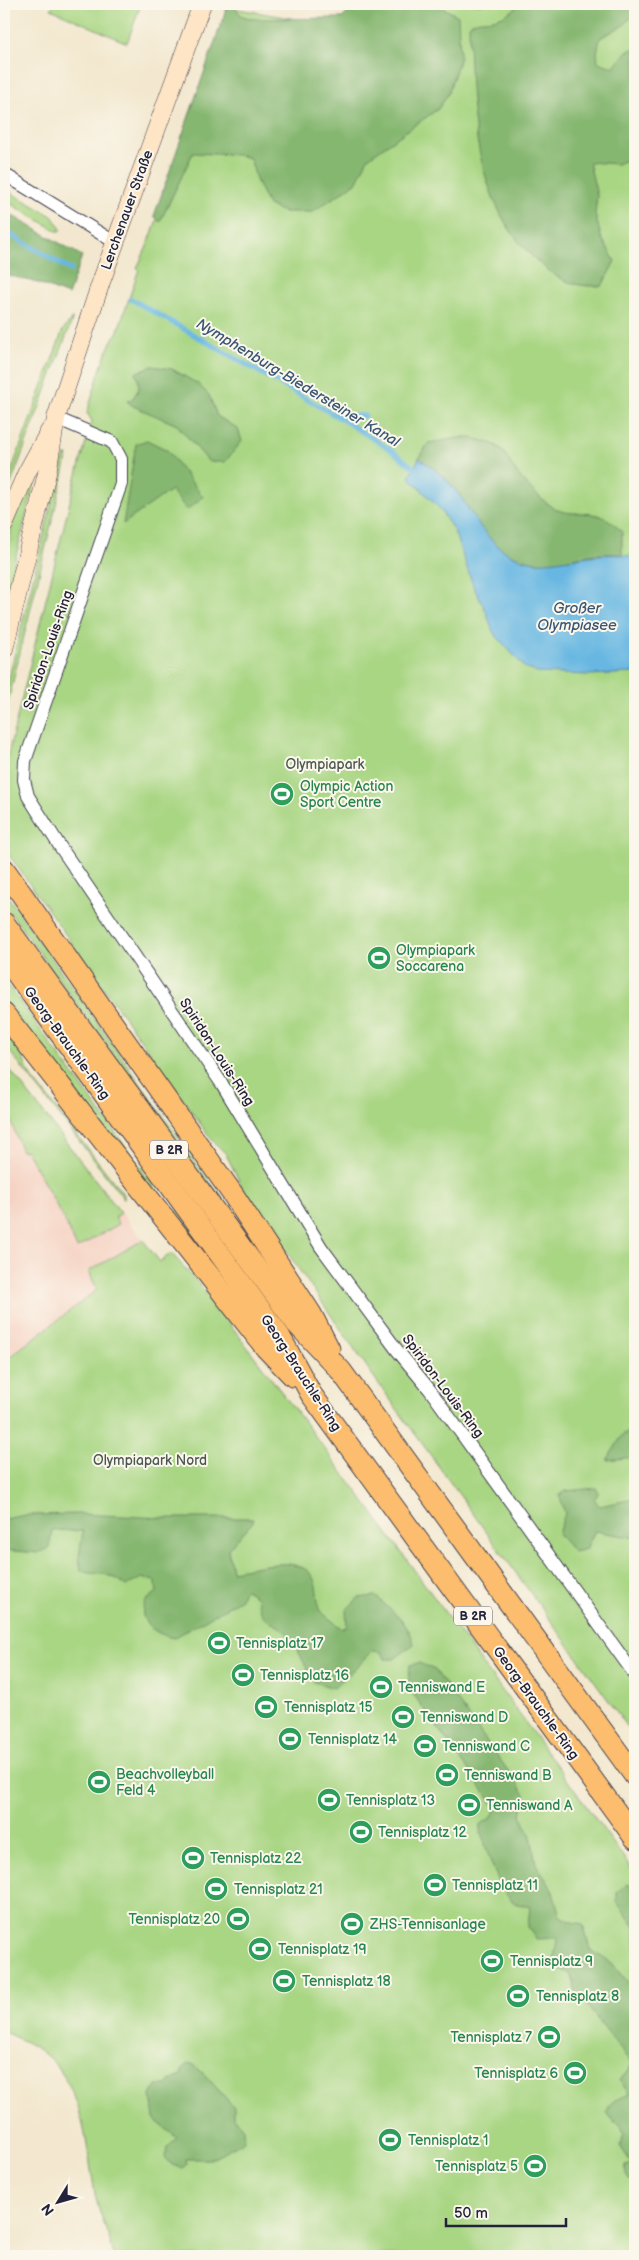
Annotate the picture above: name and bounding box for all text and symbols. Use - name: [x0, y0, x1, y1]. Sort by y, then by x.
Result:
- street label: Lerchenauer Straße: [97, 148, 157, 272]
- water label: Nymphenburg-Biedersteiner Kanal: [193, 315, 404, 452]
- street label: Spiridon-Louis-Ring: [20, 588, 76, 712]
- water label: Großer Olympiasee: [537, 599, 617, 635]
- park label: Olympiapark: [286, 756, 365, 773]
- place label: Olympic Action Sport Centre: [300, 778, 394, 811]
- sports icon: Olympic Action Sport Centre: [269, 781, 295, 807]
- place label: Olympiapark Soccarena: [396, 942, 475, 975]
- sports icon: Olympiapark Soccarena: [366, 945, 392, 971]
- street label: Georg-Brauchle-Ring: [20, 983, 114, 1103]
- street label: Spiridon-Louis-Ring: [176, 995, 258, 1109]
- road number: B 2R: [150, 1140, 188, 1160]
- street label: Georg-Brauchle-Ring: [257, 1311, 345, 1435]
- street label: Spiridon-Louis-Ring: [399, 1331, 487, 1441]
- park label: Olympiapark Nord: [93, 1452, 207, 1469]
- road number: B 2R: [454, 1606, 492, 1625]
- sports icon: Tennisplatz 17: [206, 1630, 232, 1656]
- place label: Tennisplatz 17: [236, 1635, 323, 1652]
- street label: Georg-Brauchle-Ring: [489, 1643, 583, 1763]
- sports icon: Tennisplatz 16: [230, 1662, 256, 1688]
- place label: Tennisplatz 16: [260, 1667, 349, 1684]
- sports icon: Tenniswand E: [368, 1674, 394, 1700]
- place label: Tenniswand E: [398, 1679, 485, 1696]
- sports icon: Tennisplatz 15: [253, 1694, 279, 1720]
- place label: Tennisplatz 15: [284, 1699, 373, 1716]
- sports icon: Tenniswand D: [390, 1704, 416, 1730]
- place label: Tenniswand D: [420, 1709, 508, 1726]
- sports icon: Tennisplatz 14: [277, 1726, 303, 1752]
- place label: Tennisplatz 14: [308, 1731, 397, 1748]
- sports icon: Tenniswand C: [412, 1733, 438, 1759]
- place label: Tenniswand C: [442, 1738, 530, 1755]
- sports icon: Tenniswand B: [434, 1762, 460, 1788]
- place label: Beachvolleyball Feld 4: [116, 1766, 214, 1799]
- place label: Tenniswand B: [464, 1767, 552, 1784]
- sports icon: Beachvolleyball Feld 4: [86, 1769, 112, 1795]
- sports icon: Tennisplatz 13: [316, 1787, 342, 1813]
- place label: Tennisplatz 13: [346, 1792, 435, 1809]
- sports icon: Tenniswand A: [456, 1792, 482, 1818]
- place label: Tenniswand A: [486, 1797, 573, 1814]
- sports icon: Tennisplatz 12: [348, 1819, 374, 1845]
- place label: Tennisplatz 12: [378, 1824, 467, 1841]
- sports icon: Tennisplatz 22: [180, 1845, 206, 1871]
- place label: Tennisplatz 22: [210, 1850, 302, 1867]
- sports icon: Tennisplatz 11: [422, 1872, 448, 1898]
- sports icon: Tennisplatz 21: [203, 1876, 229, 1902]
- place label: Tennisplatz 11: [452, 1877, 538, 1894]
- place label: Tennisplatz 21: [234, 1881, 323, 1898]
- sports icon: Tennisplatz 20: [225, 1906, 251, 1932]
- place label: Tennisplatz 20: [128, 1911, 220, 1928]
- sports icon: ZHS-Tennisanlage: [339, 1911, 365, 1937]
- place label: ZHS-Tennisanlage: [369, 1916, 486, 1933]
- sports icon: Tennisplatz 19: [247, 1936, 273, 1962]
- place label: Tennisplatz 19: [278, 1941, 367, 1958]
- sports icon: Tennisplatz 9: [479, 1948, 505, 1974]
- place label: Tennisplatz 9: [510, 1953, 593, 1970]
- sports icon: Tennisplatz 18: [271, 1968, 297, 1994]
- place label: Tennisplatz 18: [302, 1973, 391, 1990]
- sports icon: Tennisplatz 8: [505, 1983, 531, 2009]
- place label: Tennisplatz 8: [536, 1988, 619, 2005]
- sports icon: Tennisplatz 7: [536, 2024, 562, 2050]
- place label: Tennisplatz 7: [450, 2029, 532, 2046]
- sports icon: Tennisplatz 6: [562, 2060, 588, 2086]
- place label: Tennisplatz 6: [474, 2065, 558, 2082]
- sports icon: Tennisplatz 1: [377, 2127, 403, 2153]
- place label: Tennisplatz 1: [408, 2132, 489, 2149]
- sports icon: Tennisplatz 5: [522, 2153, 548, 2179]
- place label: Tennisplatz 5: [435, 2158, 518, 2175]
- north arrow: [32, 2178, 82, 2228]
- scale bar: [446, 2195, 566, 2227]
- text: N: [38, 2200, 58, 2219]
- text: 50 m: [454, 2204, 488, 2223]

